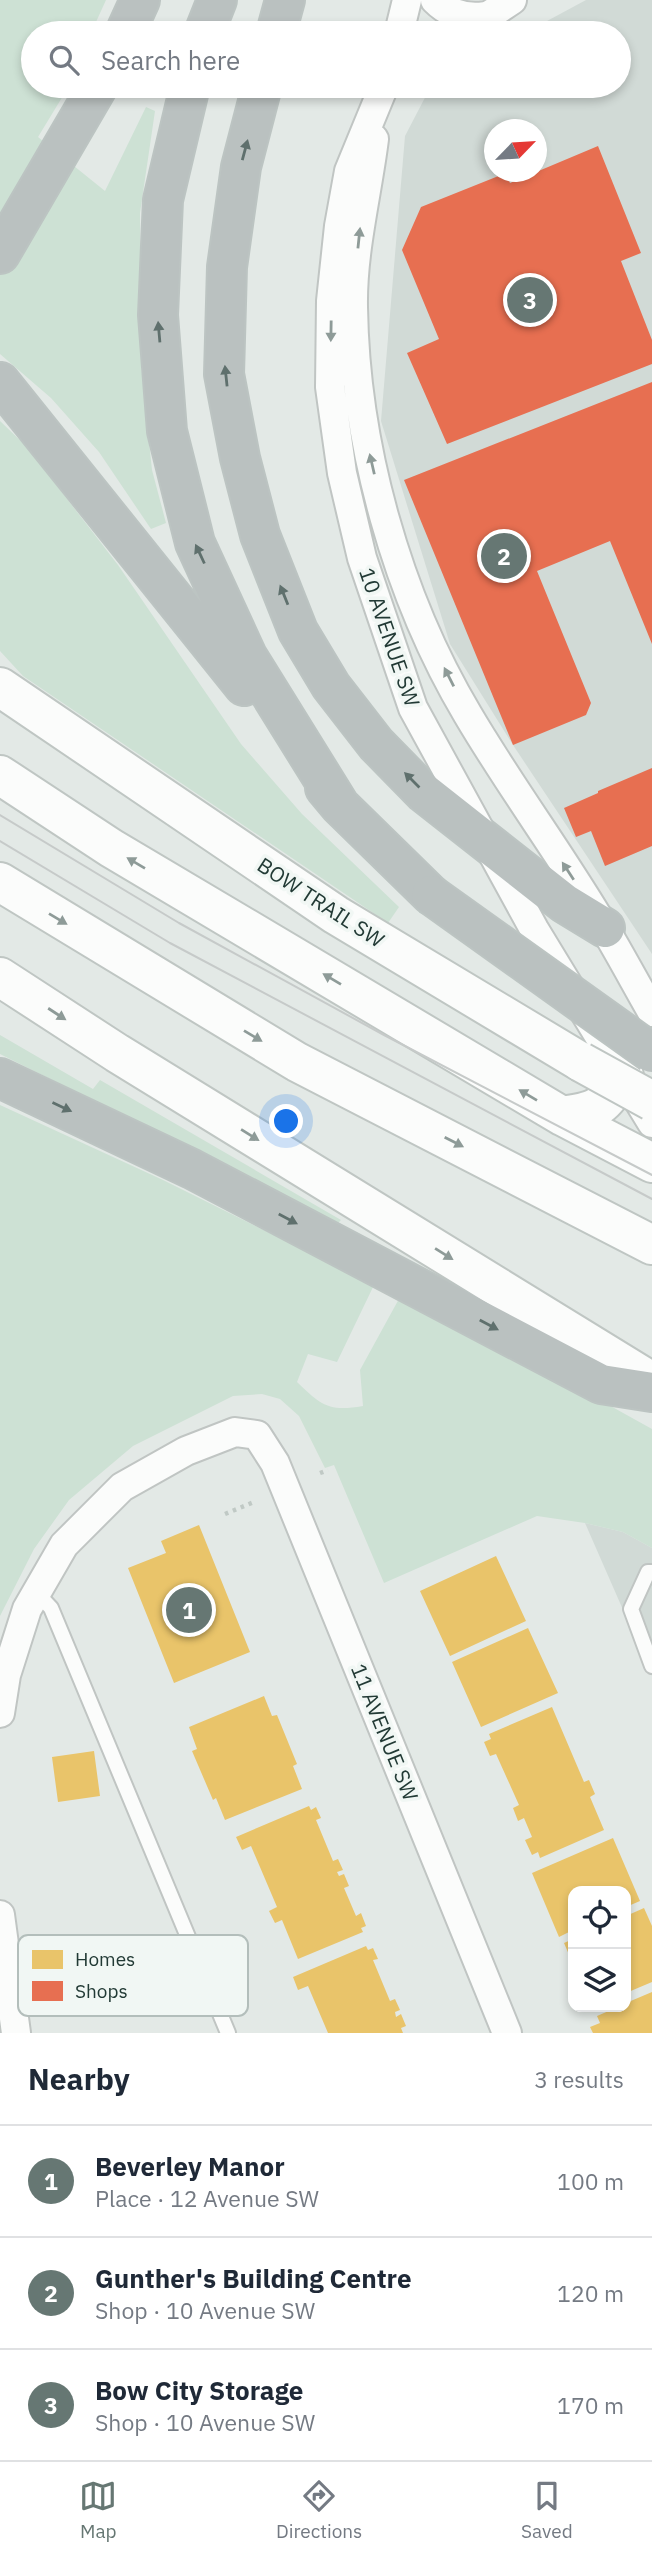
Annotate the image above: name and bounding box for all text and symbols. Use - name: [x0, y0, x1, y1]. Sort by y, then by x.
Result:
- search box: [21, 21, 631, 98]
- icon: search: [45, 41, 83, 79]
- text: Search here: [101, 43, 240, 77]
- north arrow: [484, 119, 547, 182]
- one-way arrow: [240, 139, 251, 161]
- one-way arrow: [354, 227, 365, 249]
- pin: 3: [507, 274, 553, 326]
- one-way arrow: [325, 320, 337, 342]
- one-way arrow: [153, 321, 164, 343]
- one-way arrow: [220, 365, 231, 387]
- one-way arrow: [366, 453, 377, 475]
- pin: 2: [481, 530, 527, 582]
- one-way arrow: [194, 544, 205, 565]
- street label: 10 AVENUE SW: [353, 564, 427, 710]
- one-way arrow: [278, 585, 289, 606]
- one-way arrow: [443, 667, 455, 687]
- one-way arrow: [404, 772, 421, 789]
- street label: BOW TRAIL SW: [252, 850, 390, 954]
- one-way arrow: [127, 857, 146, 869]
- one-way arrow: [561, 862, 575, 880]
- one-way arrow: [48, 912, 67, 925]
- one-way arrow: [322, 973, 341, 986]
- one-way arrow: [47, 1008, 67, 1021]
- one-way arrow: [243, 1029, 262, 1042]
- one-way arrow: [518, 1089, 537, 1102]
- one-way arrow: [52, 1101, 72, 1113]
- your location: [269, 1104, 303, 1138]
- one-way arrow: [241, 1129, 260, 1141]
- one-way arrow: [444, 1137, 464, 1148]
- one-way arrow: [278, 1213, 297, 1225]
- one-way arrow: [434, 1248, 453, 1261]
- one-way arrow: [479, 1320, 499, 1331]
- pin: 1: [166, 1584, 212, 1636]
- street label: 11 AVENUE SW: [345, 1660, 425, 1805]
- map controls: [568, 1886, 631, 2012]
- button: locate: [568, 1886, 631, 1949]
- legend: [18, 1935, 248, 2016]
- text: Homes: [75, 1947, 135, 1971]
- button: layers: [568, 1949, 631, 2012]
- text: Shops: [75, 1979, 128, 2003]
- text: Nearby: [28, 2059, 130, 2098]
- text: 3 results: [534, 2064, 624, 2094]
- text: Beverley Manor: [95, 2149, 285, 2183]
- text: 1: [44, 2166, 58, 2196]
- text: 100 m: [557, 2166, 624, 2196]
- text: Place · 12 Avenue SW: [95, 2183, 319, 2213]
- text: Gunther's Building Centre: [95, 2261, 412, 2295]
- text: 2: [44, 2278, 58, 2308]
- text: 120 m: [557, 2278, 624, 2308]
- text: Shop · 10 Avenue SW: [95, 2295, 315, 2325]
- text: Bow City Storage: [95, 2373, 303, 2407]
- text: 3: [44, 2390, 58, 2420]
- text: 170 m: [557, 2390, 624, 2420]
- text: Shop · 10 Avenue SW: [95, 2407, 315, 2437]
- tab: Map: [79, 2477, 117, 2543]
- tab: Directions: [276, 2477, 362, 2543]
- tab: Saved: [521, 2477, 573, 2543]

